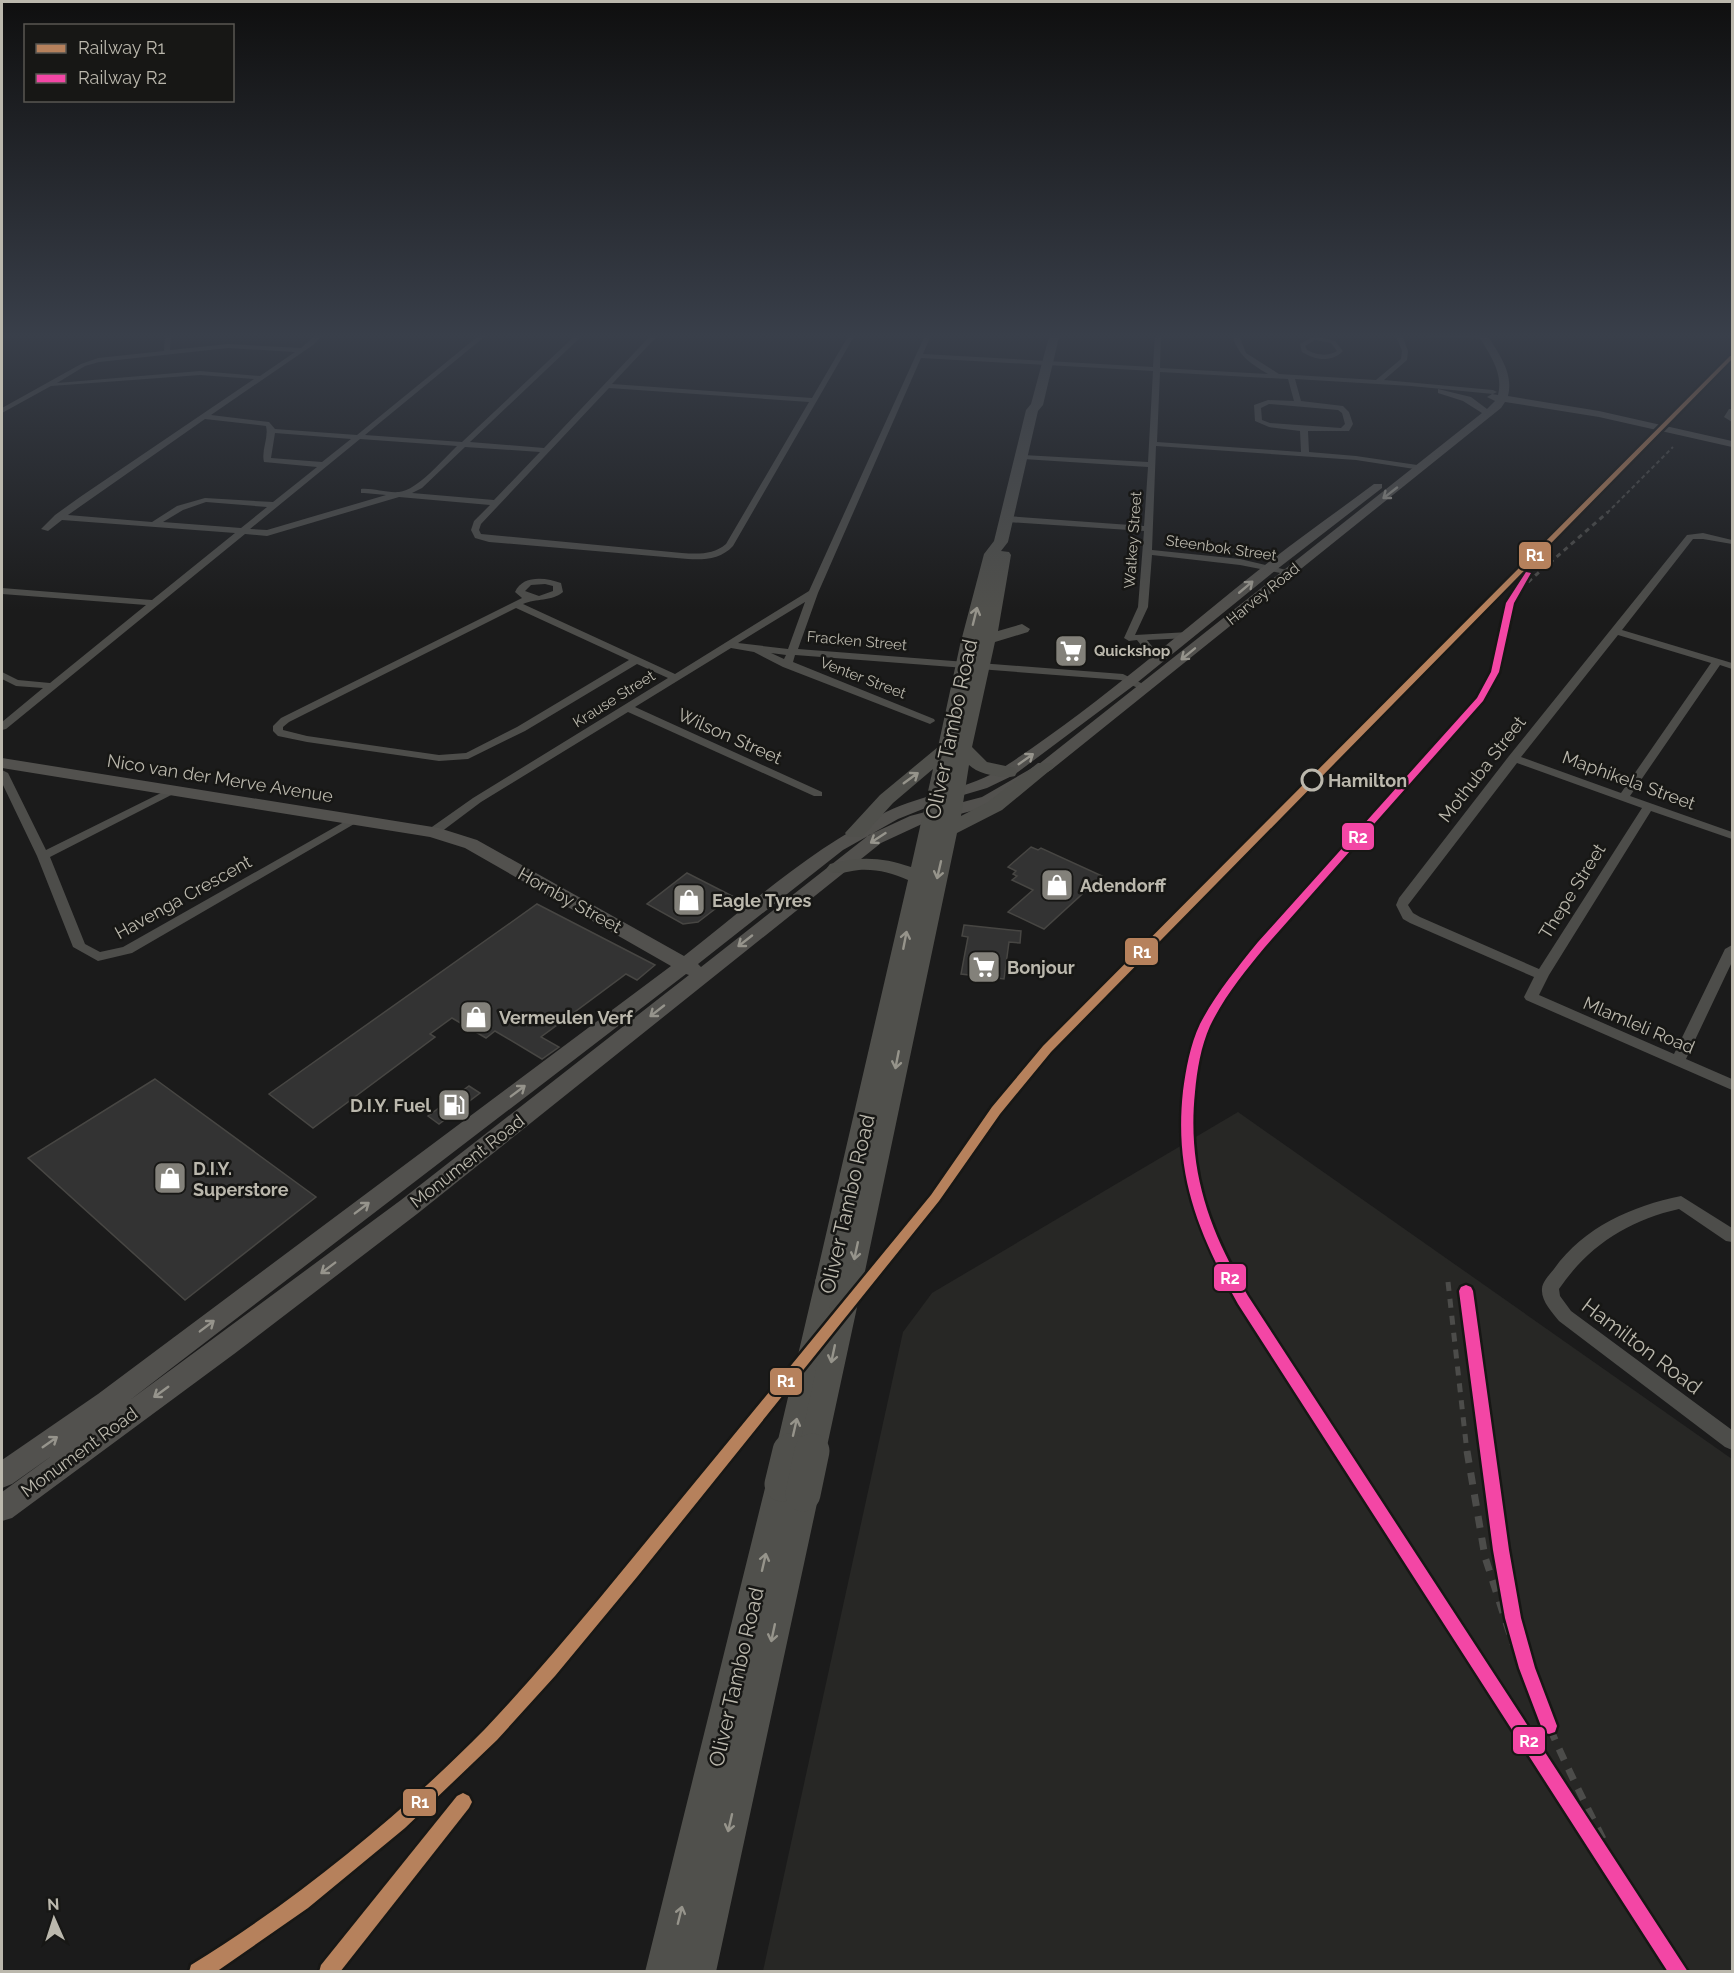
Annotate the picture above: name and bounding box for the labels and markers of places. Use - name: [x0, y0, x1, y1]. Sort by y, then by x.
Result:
- supermarket icon: Quickshop: [1053, 633, 1089, 669]
- place label: Quickshop: [1094, 642, 1171, 660]
- marker: Hamilton: [1301, 769, 1323, 791]
- place label: Hamilton: [1328, 770, 1407, 791]
- shop icon: Adendorff: [1039, 867, 1075, 903]
- place label: Adendorff: [1080, 875, 1167, 896]
- shop icon: Eagle Tyres: [671, 882, 707, 918]
- place label: Eagle Tyres: [712, 890, 812, 911]
- supermarket icon: Bonjour: [966, 949, 1002, 985]
- place label: Bonjour: [1007, 957, 1075, 978]
- shop icon: Vermeulen Verf: [458, 999, 494, 1035]
- place label: Vermeulen Verf: [499, 1007, 634, 1028]
- fuel station icon: D.I.Y. Fuel: [436, 1087, 472, 1123]
- place label: D.I.Y. Fuel: [350, 1095, 431, 1116]
- place label: D.I.Y. Superstore: [193, 1158, 289, 1200]
- shop icon: D.I.Y. Superstore: [152, 1160, 188, 1196]

